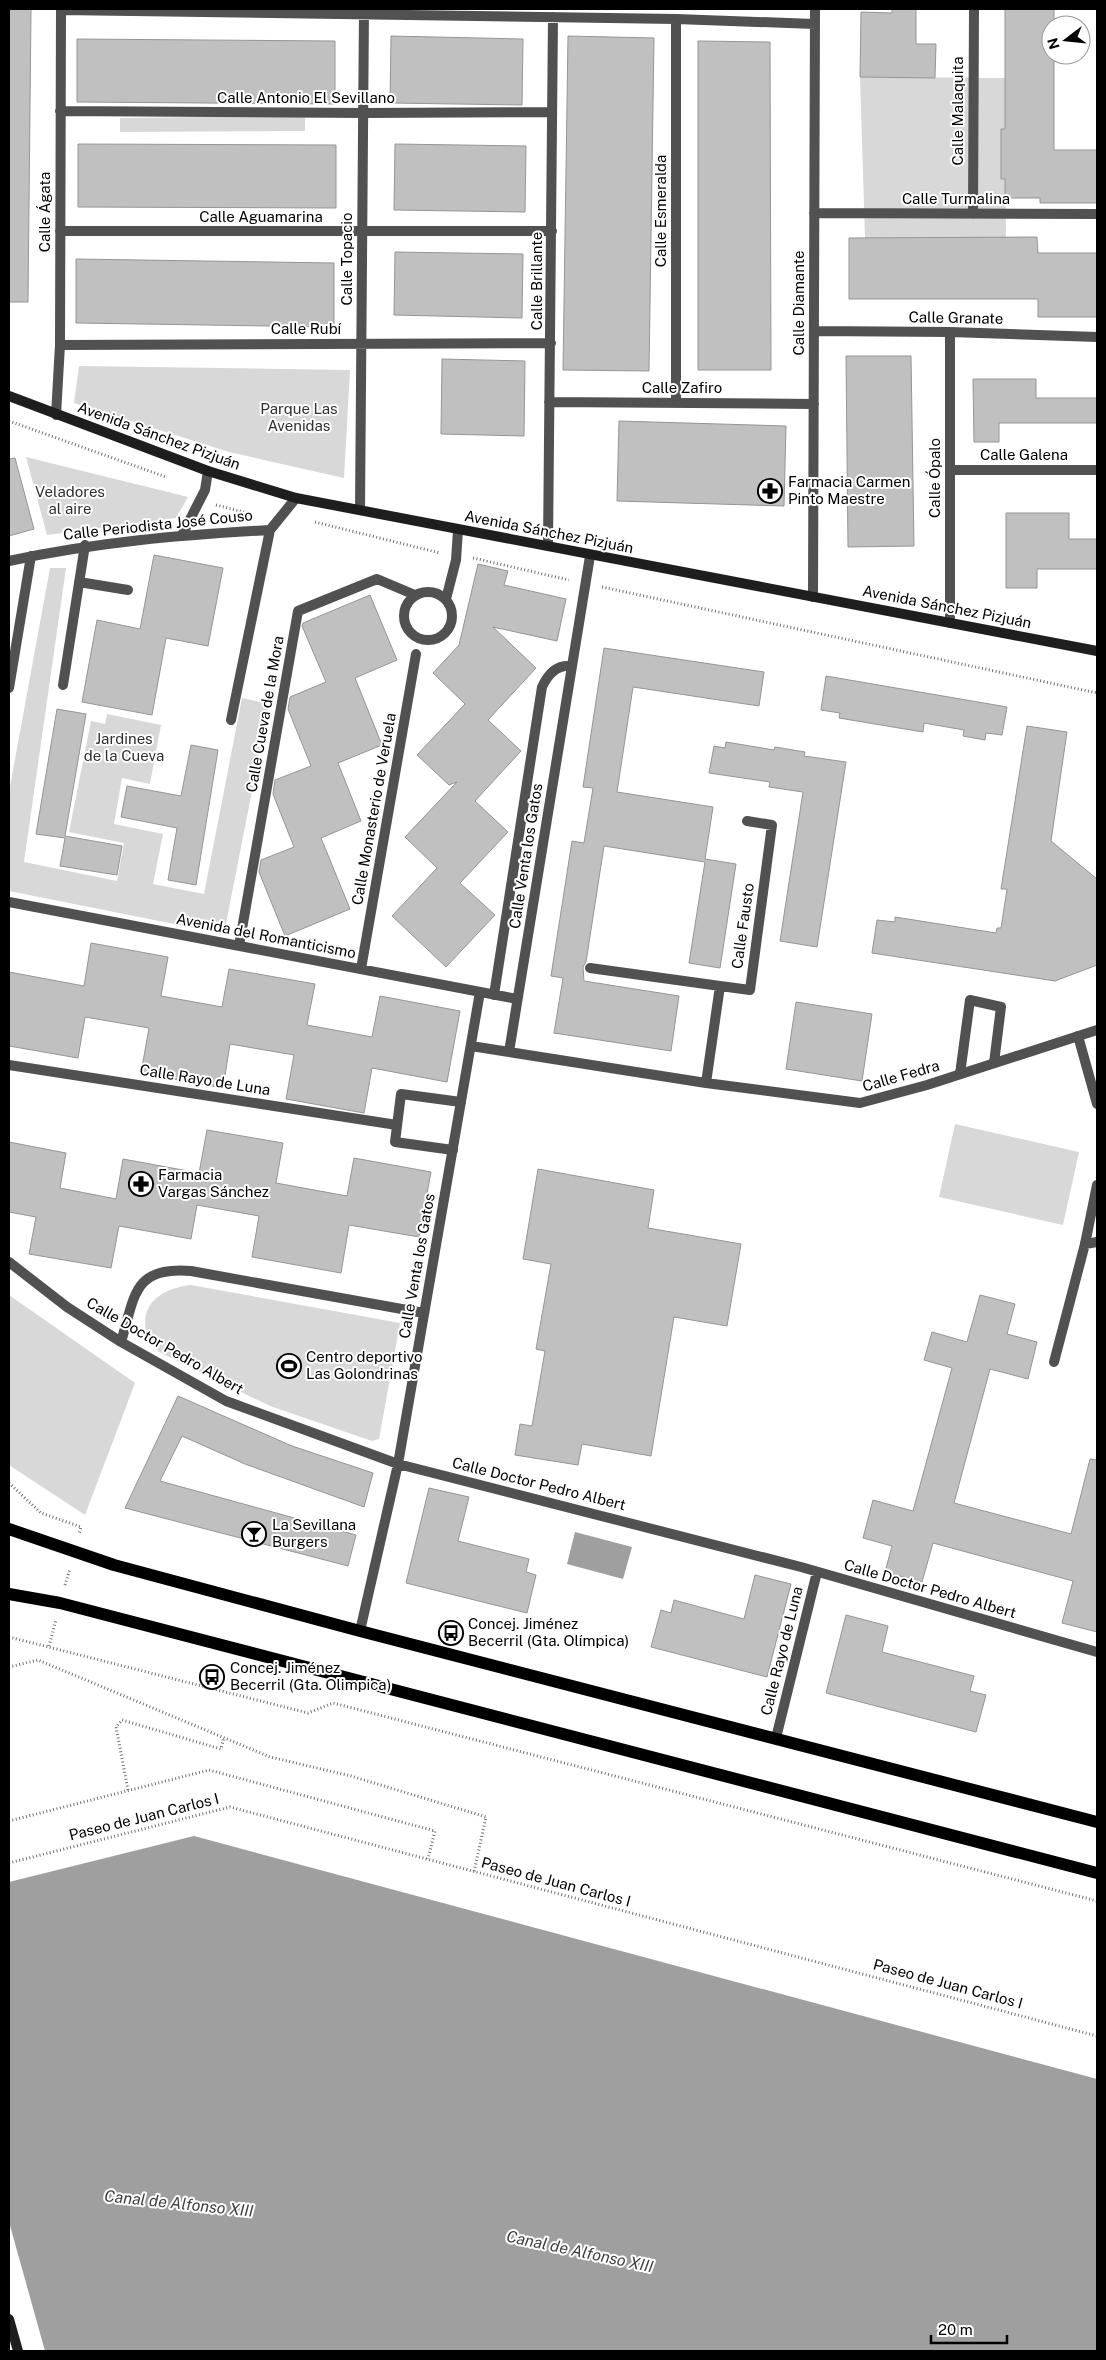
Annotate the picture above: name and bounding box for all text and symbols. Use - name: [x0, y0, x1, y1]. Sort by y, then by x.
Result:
- north arrow: [1041, 15, 1091, 65]
- text: N: [1044, 36, 1063, 51]
- street label: Calle Malaquita: [949, 57, 966, 165]
- street label: Calle Antonio El Sevillano: [217, 89, 395, 106]
- street label: Calle Esmeralda: [652, 155, 669, 267]
- street label: Calle Ágata: [36, 172, 53, 252]
- street label: Calle Turmalina: [902, 190, 1010, 207]
- street label: Calle Aguamarina: [199, 208, 323, 225]
- street label: Calle Topacio: [338, 213, 355, 305]
- street label: Calle Brillante: [528, 232, 545, 330]
- street label: Calle Diamante: [790, 250, 807, 356]
- street label: Calle Granate: [909, 308, 1003, 327]
- street label: Calle Rubí: [271, 320, 342, 337]
- street label: Calle Zafiro: [642, 379, 722, 396]
- street label: Avenida Sánchez Pizjuán: [76, 398, 243, 473]
- park label: Parque Las Avenidas: [260, 400, 338, 434]
- street label: Calle Ópalo: [925, 438, 943, 518]
- street label: Calle Galena: [980, 446, 1068, 463]
- place label: Farmacia Carmen Pinto Maestre: [788, 473, 910, 507]
- pharmacy icon: Farmacia Carmen Pinto Maestre: [757, 478, 783, 504]
- park label: Veladores al aire: [35, 483, 105, 517]
- street label: Calle Periodista José Couso: [62, 506, 254, 543]
- street label: Avenida Sánchez Pizjuán: [463, 507, 635, 556]
- street label: Avenida Sánchez Pizjuán: [861, 582, 1033, 631]
- street label: Calle Cueva de la Mora: [242, 634, 287, 793]
- street label: Calle Monasterio de Veruela: [348, 711, 399, 906]
- park label: Jardines de la Cueva: [84, 730, 164, 764]
- street label: Calle Venta los Gatos: [506, 782, 545, 930]
- street label: Calle Fausto: [728, 882, 757, 970]
- street label: Avenida del Romanticismo: [175, 910, 357, 961]
- street label: Calle Fedra: [860, 1056, 941, 1095]
- street label: Calle Rayo de Luna: [138, 1061, 272, 1098]
- place label: Farmacia Vargas Sánchez: [158, 1166, 269, 1200]
- pharmacy icon: Farmacia Vargas Sánchez: [128, 1171, 154, 1197]
- street label: Calle Venta los Gatos: [395, 1192, 438, 1340]
- street label: Calle Doctor Pedro Albert: [84, 1294, 247, 1398]
- place label: Centro deportivo Las Golondrinas: [306, 1348, 423, 1382]
- sports icon: Centro deportivo Las Golondrinas: [276, 1353, 302, 1379]
- street label: Calle Doctor Pedro Albert: [451, 1454, 628, 1513]
- place label: La Sevillana Burgers: [272, 1516, 356, 1550]
- bar icon: La Sevillana Burgers: [241, 1521, 267, 1547]
- street label: Calle Doctor Pedro Albert: [842, 1556, 1018, 1621]
- street label: Calle Rayo de Luna: [757, 1585, 806, 1717]
- place label: Concej. Jiménez Becerril (Gta. Olímpica): [468, 1615, 629, 1649]
- bus stop icon: Concej. Jiménez Becerril (Gta. Olímpica): [438, 1620, 464, 1646]
- place label: Concej. Jiménez Becerril (Gta. Olimpica): [230, 1659, 391, 1693]
- bus stop icon: Concej. Jiménez Becerril (Gta. Olimpica): [199, 1664, 225, 1690]
- street label: Paseo de Juan Carlos I: [67, 1790, 221, 1843]
- street label: Paseo de Juan Carlos I: [480, 1853, 633, 1910]
- street label: Paseo de Juan Carlos I: [872, 1955, 1025, 2012]
- water label: Canal de Alfonso XIII: [103, 2186, 255, 2221]
- water label: Canal de Alfonso XIII: [505, 2227, 656, 2276]
- scale bar: [931, 2312, 1007, 2344]
- text: 20 m: [938, 2321, 973, 2338]

